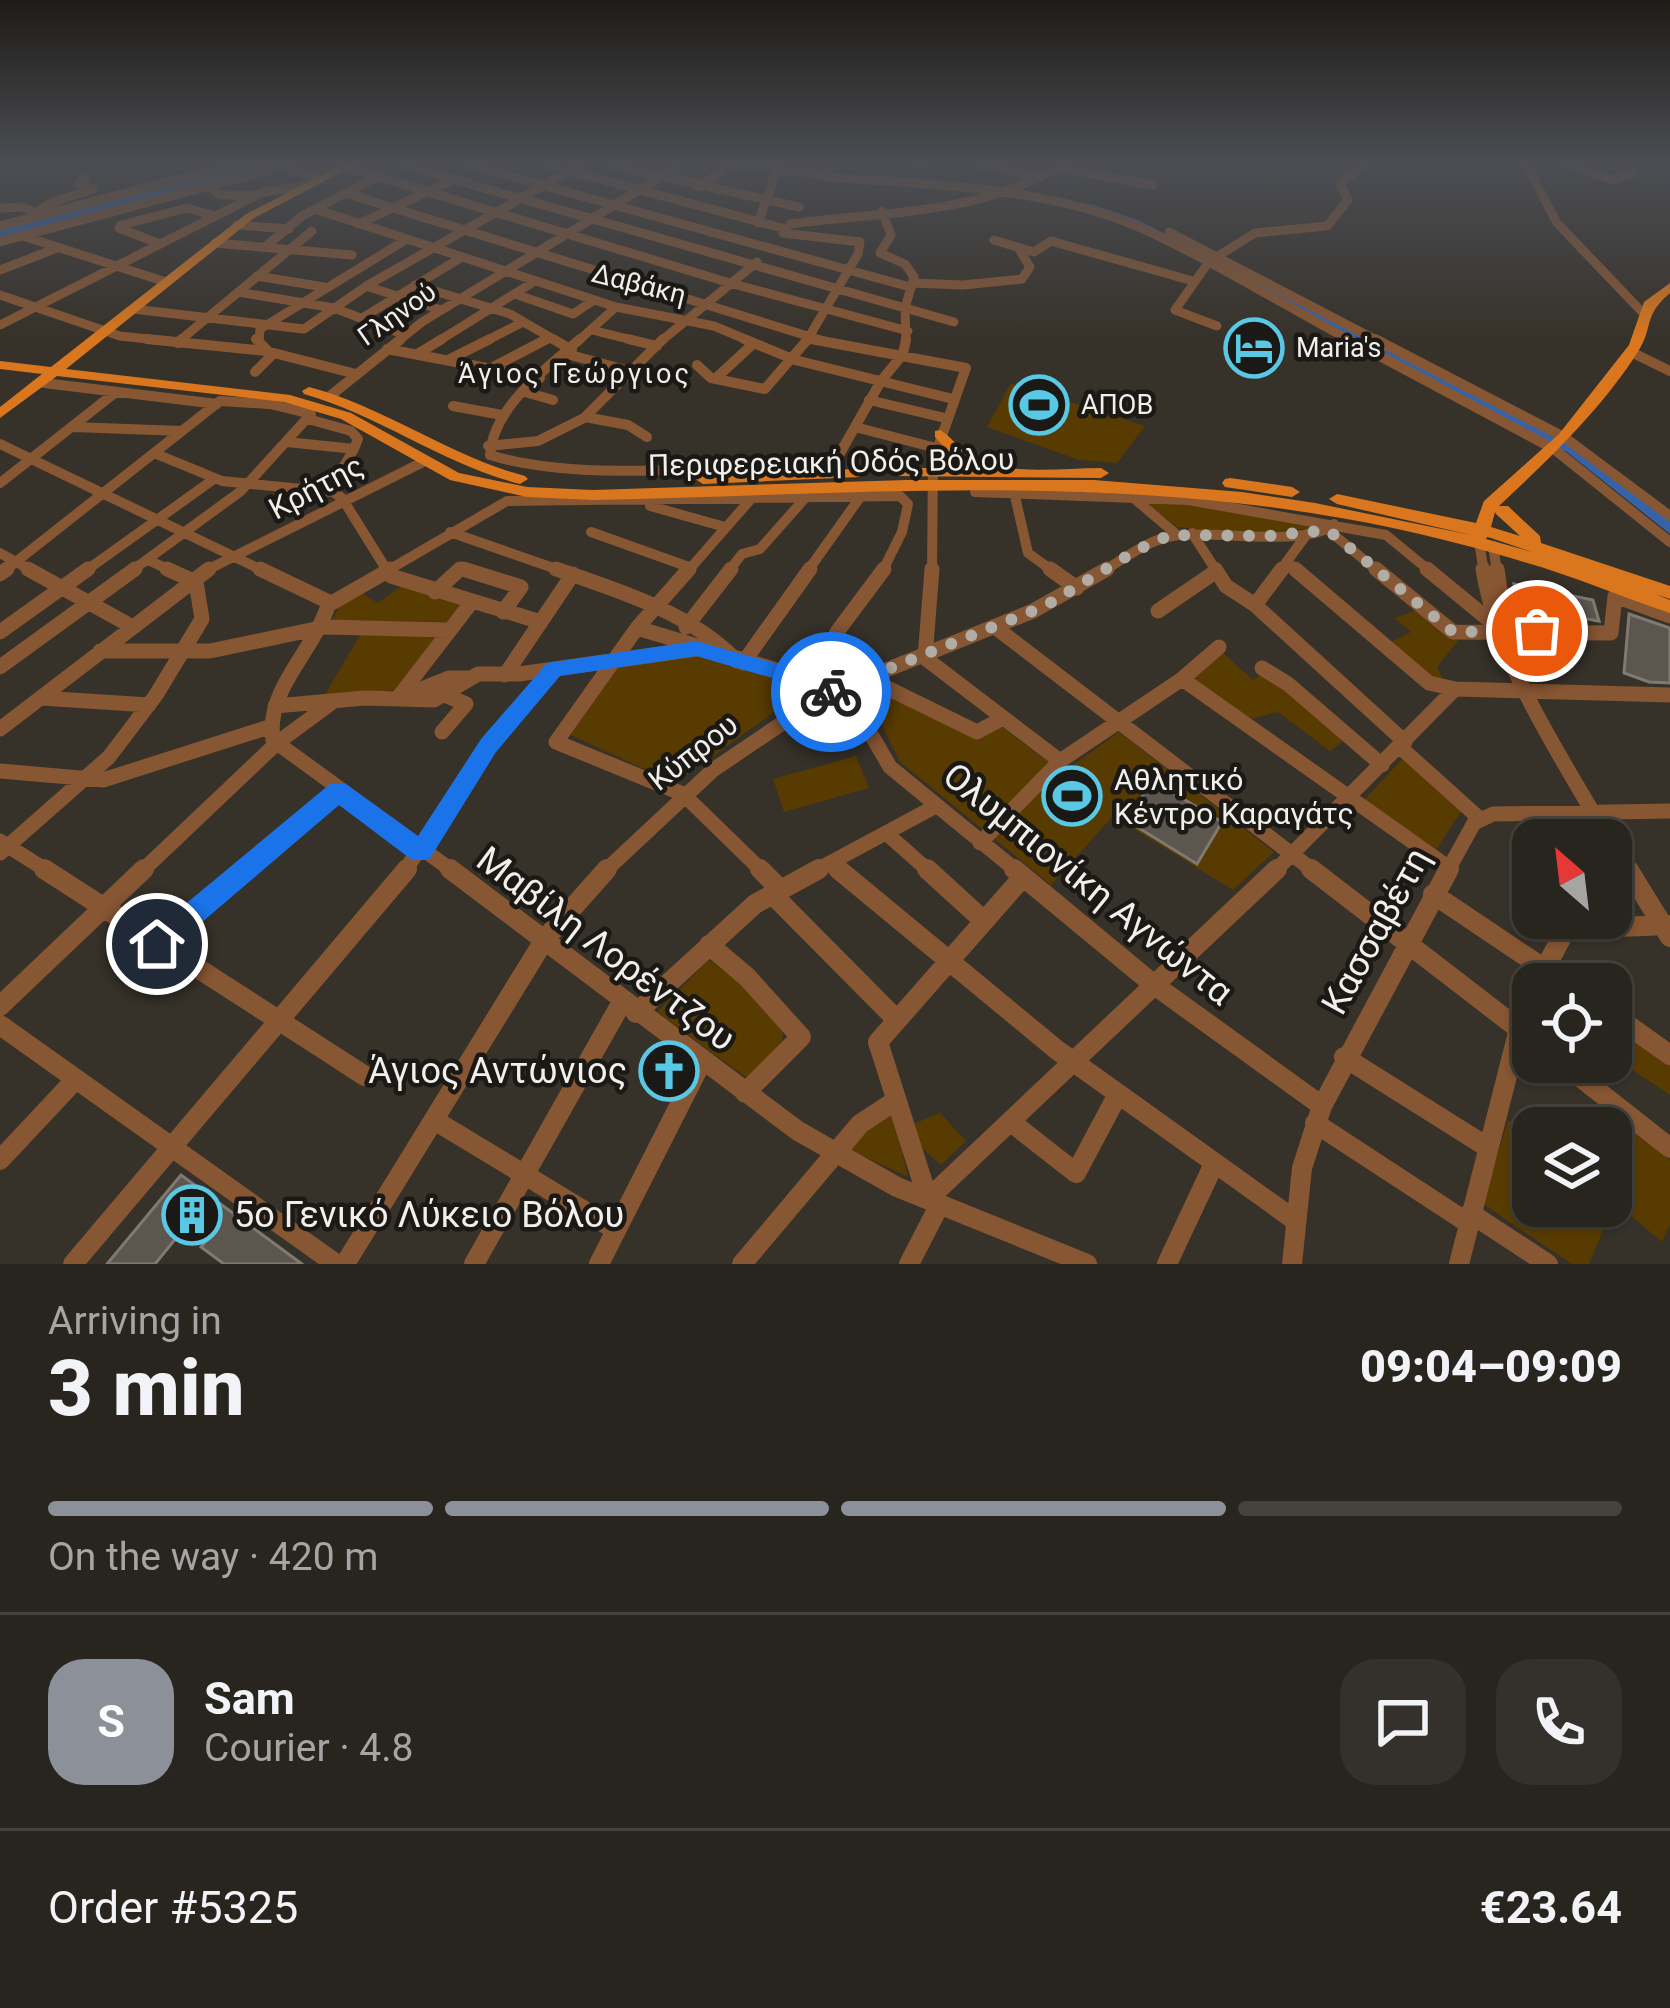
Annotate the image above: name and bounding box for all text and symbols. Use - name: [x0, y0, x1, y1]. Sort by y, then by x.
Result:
- street label: Δαβάκη: [589, 257, 689, 311]
- street label: Γληνού: [352, 276, 442, 352]
- hotel icon: Maria's: [1223, 317, 1285, 379]
- place label: Maria's: [1296, 332, 1381, 364]
- district label: Άγιος Γεώργιος: [458, 358, 692, 390]
- sports icon: ΑΠΟΒ: [1008, 374, 1070, 436]
- place label: ΑΠΟΒ: [1081, 389, 1153, 421]
- street label: Περιφερειακή Οδός Βόλου: [648, 441, 1014, 483]
- street label: Κρήτης: [263, 448, 369, 526]
- pin: [1486, 580, 1588, 682]
- icon: bag: [1504, 598, 1570, 664]
- courier: [771, 632, 891, 752]
- icon: bike: [798, 659, 864, 725]
- street label: Κύπρου: [642, 706, 744, 798]
- street label: Ολυμπιονίκη Αγνώντα: [935, 754, 1242, 1014]
- place label: Αθλητικό Κέντρο Καραγάτς: [1114, 762, 1354, 831]
- sports icon: Αθλητικό Κέντρο Καραγάτς: [1041, 765, 1103, 827]
- north arrow: [1512, 819, 1632, 939]
- map controls: [1512, 819, 1632, 1227]
- street label: Μαβίλη Λορέντζου: [469, 838, 743, 1060]
- street label: Κασσαβέτη: [1313, 841, 1439, 1021]
- pin: [106, 893, 208, 995]
- icon: home: [124, 911, 190, 977]
- button: locate: [1512, 963, 1632, 1083]
- church icon: Άγιος Αντώνιος: [638, 1040, 700, 1102]
- place label: Άγιος Αντώνιος: [368, 1050, 627, 1092]
- button: layers: [1512, 1107, 1632, 1227]
- building icon: 5ο Γενικό Λύκειο Βόλου: [161, 1184, 223, 1246]
- place label: 5ο Γενικό Λύκειο Βόλου: [234, 1194, 624, 1236]
- text: Arriving in: [48, 1298, 222, 1344]
- text: 09:04–09:09: [1360, 1340, 1622, 1393]
- text: 3 min: [48, 1343, 245, 1434]
- text: On the way · 420 m: [48, 1534, 379, 1580]
- button: chat: [1340, 1659, 1466, 1785]
- button: phone: [1496, 1659, 1622, 1785]
- text: Sam: [204, 1672, 295, 1725]
- text: S: [97, 1695, 125, 1748]
- text: Courier · 4.8: [204, 1725, 413, 1771]
- text: Order #5325: [48, 1881, 298, 1934]
- text: €23.64: [1480, 1881, 1622, 1934]

